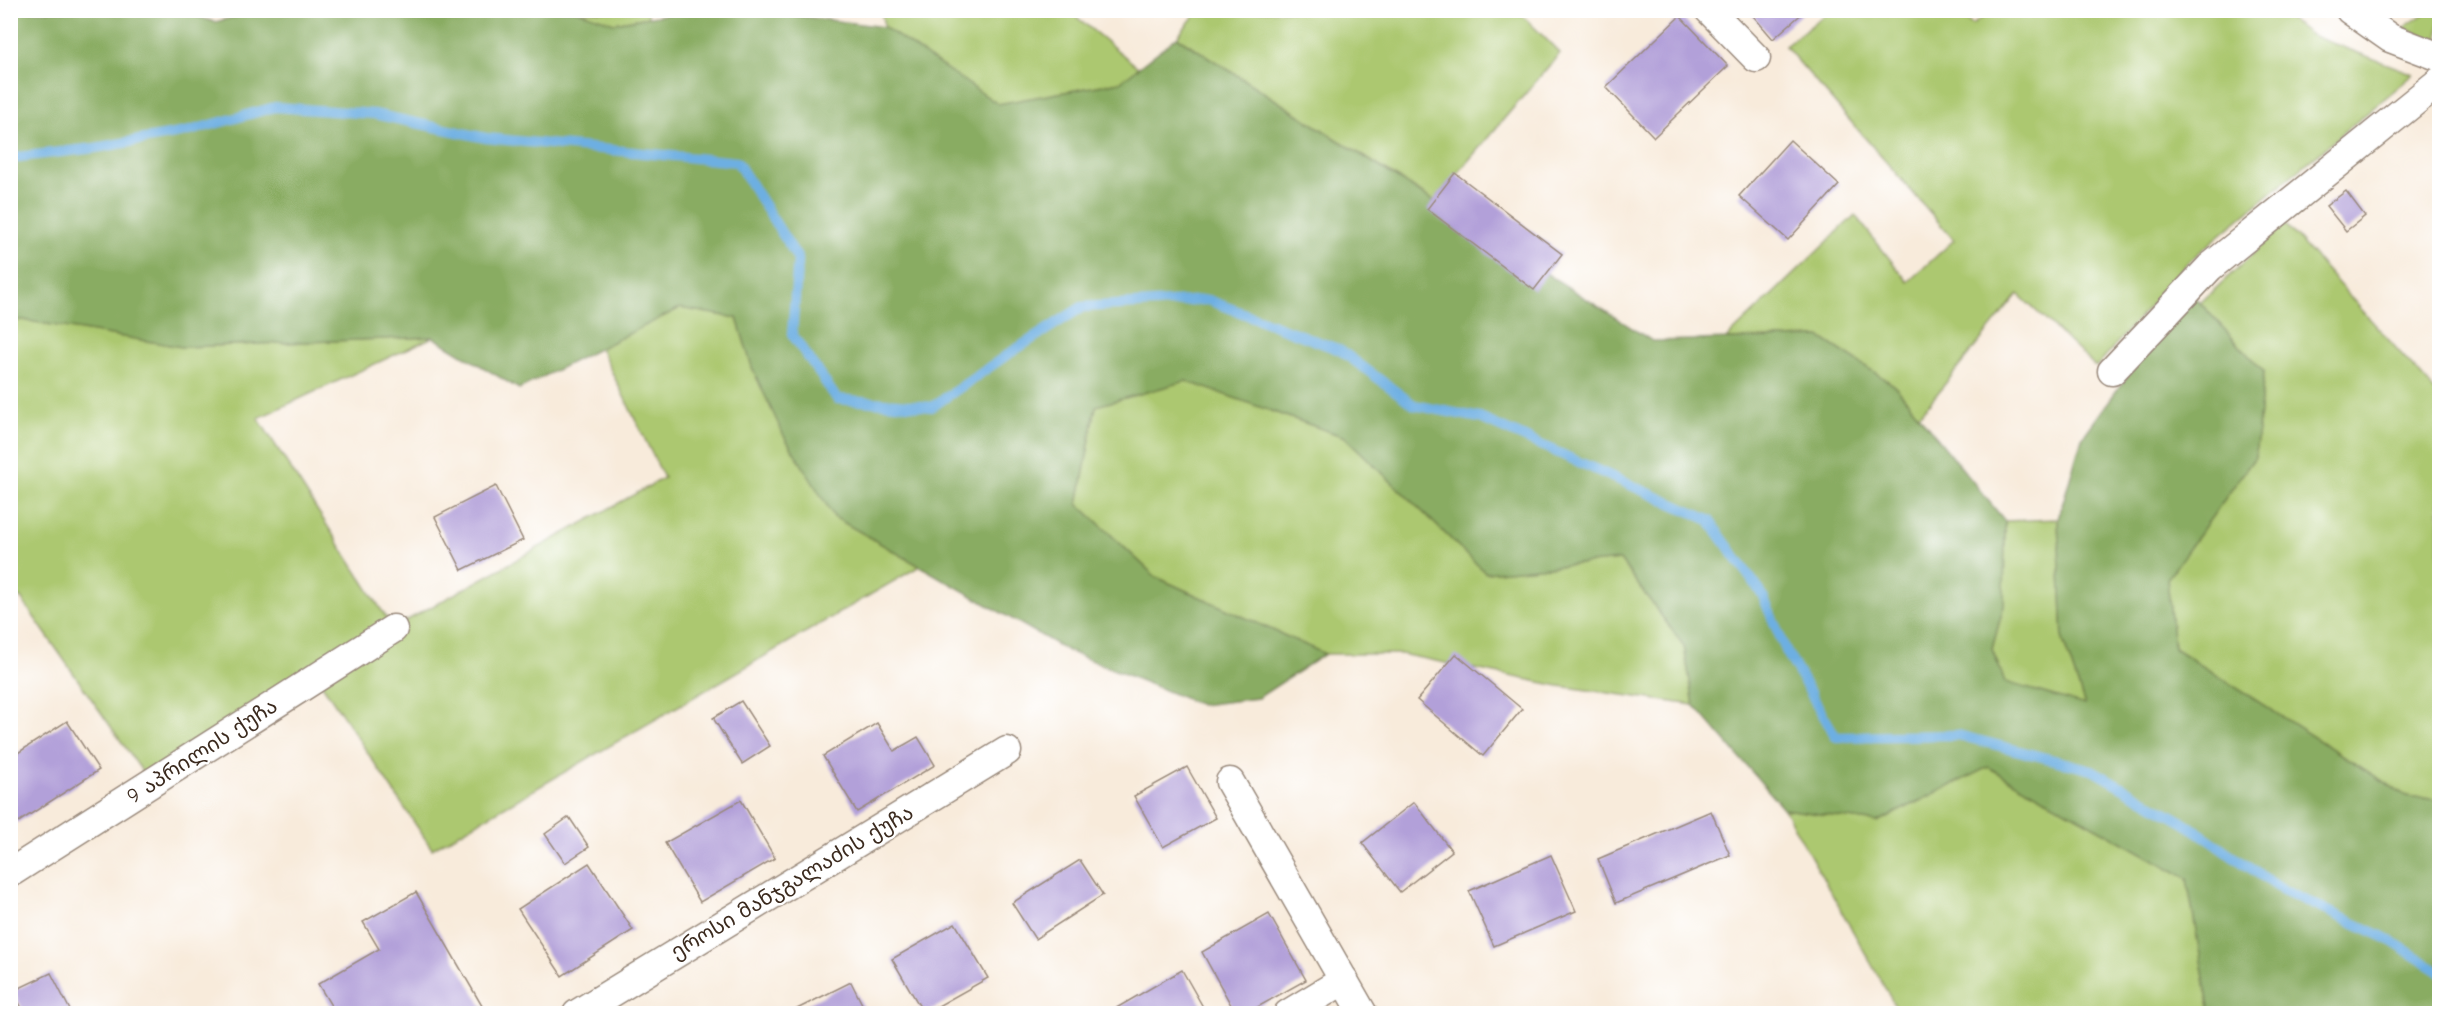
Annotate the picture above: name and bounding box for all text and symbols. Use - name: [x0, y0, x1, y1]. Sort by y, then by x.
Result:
- street label: 9 აპრილის ქუჩა: [122, 693, 282, 809]
- street label: ეროსი მანჯგალაძის ქუჩა: [667, 800, 918, 965]

